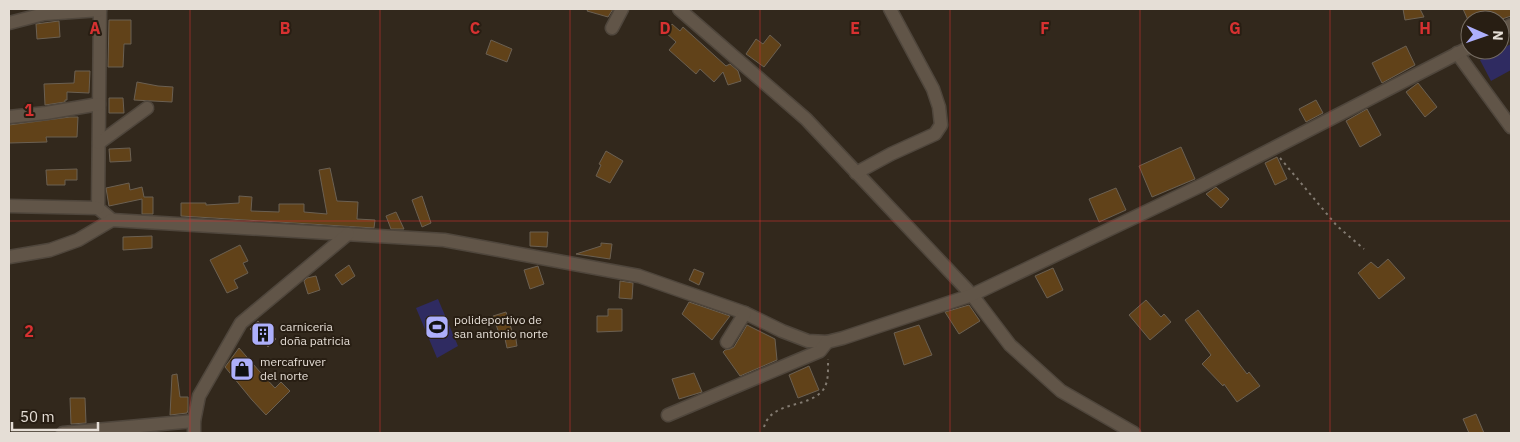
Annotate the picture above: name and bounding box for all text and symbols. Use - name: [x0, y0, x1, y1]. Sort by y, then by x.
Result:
- north arrow: [1460, 10, 1510, 60]
- text: A: [90, 18, 101, 38]
- text: B: [280, 18, 291, 38]
- text: C: [470, 18, 480, 38]
- text: D: [659, 18, 671, 38]
- text: E: [850, 18, 860, 38]
- text: F: [1040, 18, 1050, 38]
- text: G: [1229, 18, 1241, 38]
- text: H: [1419, 18, 1431, 38]
- text: N: [1489, 30, 1507, 41]
- text: 1: [24, 100, 34, 120]
- place label: polideportivo de san antonio norte: [454, 312, 549, 341]
- sports icon: polideportivo de san antonio norte: [424, 314, 450, 340]
- place label: carniceria doña patricia: [280, 319, 351, 348]
- text: 2: [24, 321, 34, 341]
- building icon: carniceria doña patricia: [250, 321, 276, 347]
- place label: mercafruver del norte: [260, 354, 326, 383]
- shop icon: mercafruver del norte: [229, 356, 255, 382]
- scale bar: [12, 400, 99, 432]
- text: 50 m: [20, 407, 55, 426]

